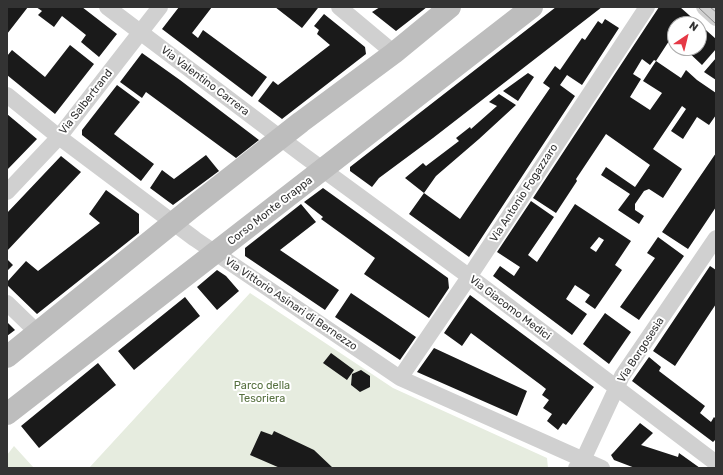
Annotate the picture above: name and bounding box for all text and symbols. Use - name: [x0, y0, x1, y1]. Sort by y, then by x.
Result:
- north arrow: [667, 16, 707, 56]
- text: N: [687, 19, 701, 34]
- street label: Via Valentino Carrera: [158, 43, 252, 119]
- street label: Via Salbertrand: [57, 67, 115, 137]
- street label: Via Antonio Fogazzaro: [487, 141, 561, 245]
- street label: Corso Monte Grappa: [225, 174, 315, 248]
- street label: Via Vittorio Asinari di Bernezzo: [222, 255, 360, 353]
- street label: Via Giacomo Medici: [467, 273, 553, 343]
- street label: Via Borgosesia: [615, 315, 667, 385]
- park label: Parco della Tesoriera: [234, 379, 290, 405]

